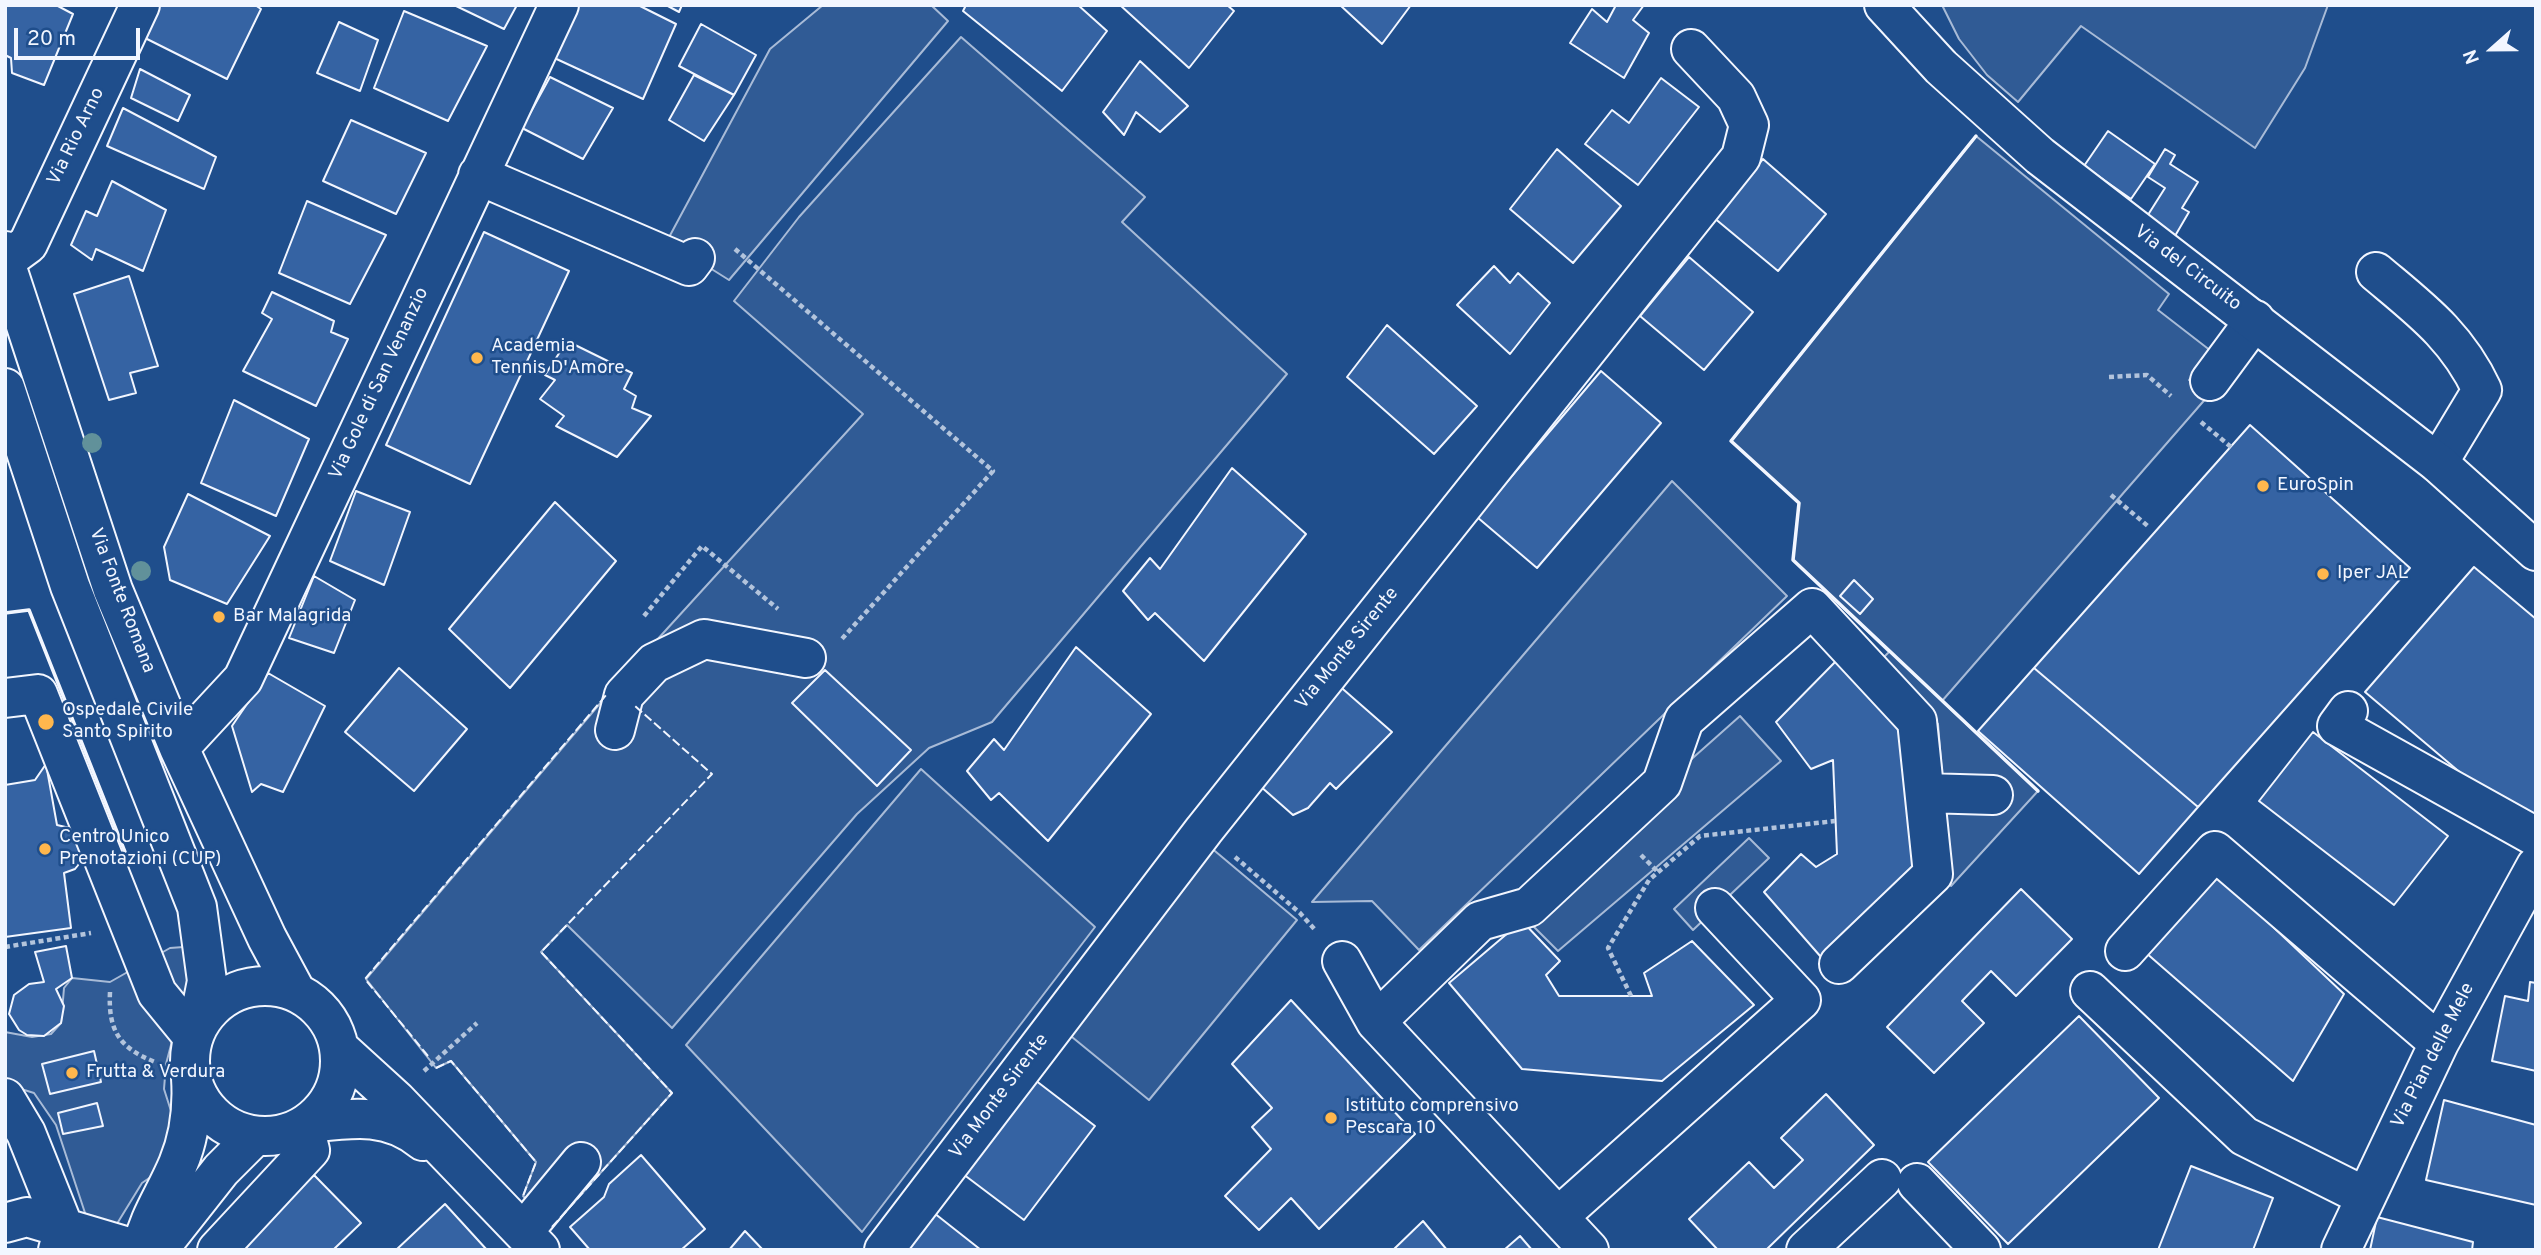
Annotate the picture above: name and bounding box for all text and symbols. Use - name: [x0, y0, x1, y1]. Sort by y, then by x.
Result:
- scale bar: [18, 14, 144, 58]
- north arrow: [2457, 14, 2527, 84]
- text: 20 m: [27, 26, 76, 53]
- text: N: [2459, 46, 2486, 67]
- street label: Via Rio Arno: [44, 84, 110, 190]
- street label: Via del Circuito: [2129, 221, 2245, 317]
- street label: Via Gole di San Venanzio: [325, 284, 435, 484]
- place label: Academia Tennis D'Amore: [491, 336, 625, 380]
- marker: Academia Tennis D'Amore: [469, 350, 485, 366]
- place label: EuroSpin: [2277, 475, 2354, 497]
- marker: EuroSpin: [2255, 478, 2271, 494]
- street label: Via Fonte Romana: [83, 525, 159, 677]
- place label: Iper JAL: [2337, 563, 2408, 585]
- marker: Iper JAL: [2315, 566, 2331, 582]
- street label: Via Monte Sirente: [1292, 583, 1404, 715]
- place label: Bar Malagrida: [233, 606, 351, 628]
- marker: Bar Malagrida: [211, 609, 227, 625]
- place label: Ospedale Civile Santo Spirito: [62, 700, 193, 744]
- marker: Ospedale Civile Santo Spirito: [36, 712, 56, 732]
- place label: Centro Unico Prenotazioni (CUP): [59, 827, 222, 871]
- marker: Centro Unico Prenotazioni (CUP): [37, 841, 53, 857]
- street label: Via Pian delle Mele: [2387, 979, 2481, 1133]
- street label: Via Monte Sirente: [946, 1030, 1054, 1164]
- place label: Frutta & Verdura: [86, 1062, 225, 1084]
- marker: Frutta & Verdura: [64, 1065, 80, 1081]
- place label: Istituto comprensivo Pescara 10: [1345, 1096, 1519, 1140]
- marker: Istituto comprensivo Pescara 10: [1323, 1110, 1339, 1126]

